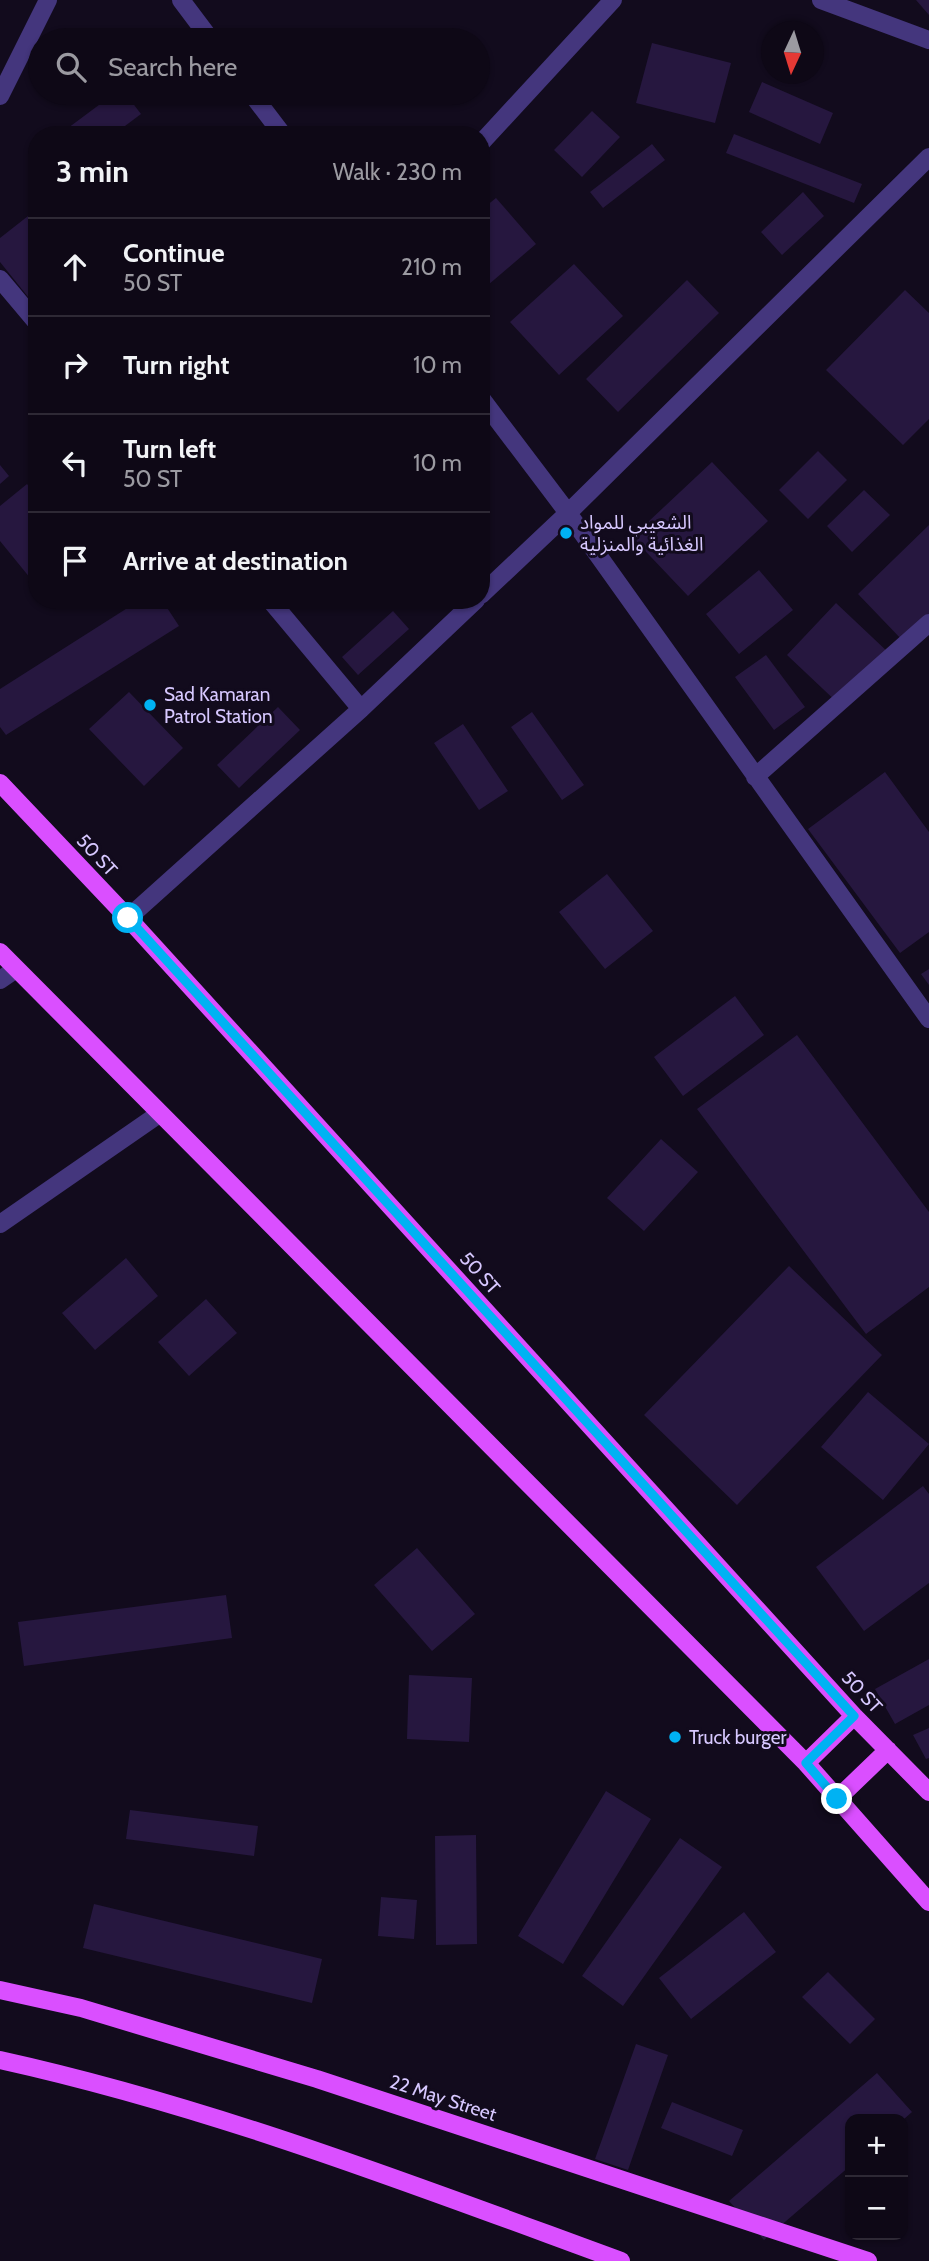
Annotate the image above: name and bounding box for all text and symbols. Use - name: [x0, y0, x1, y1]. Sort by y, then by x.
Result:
- north arrow: [761, 21, 824, 84]
- search box: [28, 28, 490, 105]
- icon: search: [52, 48, 90, 86]
- text: Search here: [108, 51, 237, 83]
- text: 3 min: [56, 153, 129, 190]
- text: Walk · 230 m: [333, 158, 462, 186]
- text: Continue: [123, 237, 225, 269]
- icon: ahead: [56, 248, 94, 286]
- text: 210 m: [401, 253, 462, 281]
- text: 50 ST: [123, 269, 182, 297]
- icon: right: [56, 346, 94, 384]
- text: Turn right: [123, 349, 229, 381]
- text: 10 m: [413, 351, 462, 379]
- text: Turn left: [123, 433, 216, 465]
- icon: left: [56, 444, 94, 482]
- text: 10 m: [413, 449, 462, 477]
- text: 50 ST: [123, 465, 182, 493]
- place label: الشعيبي للمواد الغذائية والمنزلية: [580, 511, 703, 556]
- marker: الشعيبي للمواد الغذائية والمنزلية: [558, 525, 574, 541]
- icon: arrive: [56, 542, 94, 580]
- text: Arrive at destination: [123, 545, 348, 577]
- place label: Sad Kamaran Patrol Station: [164, 683, 273, 728]
- marker: Sad Kamaran Patrol Station: [142, 697, 158, 713]
- street label: 50 ST: [72, 829, 122, 881]
- route start: [112, 902, 143, 933]
- street label: 50 ST: [455, 1247, 505, 1299]
- street label: 50 ST: [837, 1666, 887, 1718]
- place label: Truck burger: [689, 1726, 786, 1749]
- marker: Truck burger: [667, 1729, 683, 1745]
- route end: [821, 1783, 852, 1814]
- street label: 22 May Street: [387, 2070, 500, 2126]
- map controls: [845, 2114, 908, 2240]
- button: +: [845, 2114, 908, 2177]
- button: −: [845, 2177, 908, 2240]

